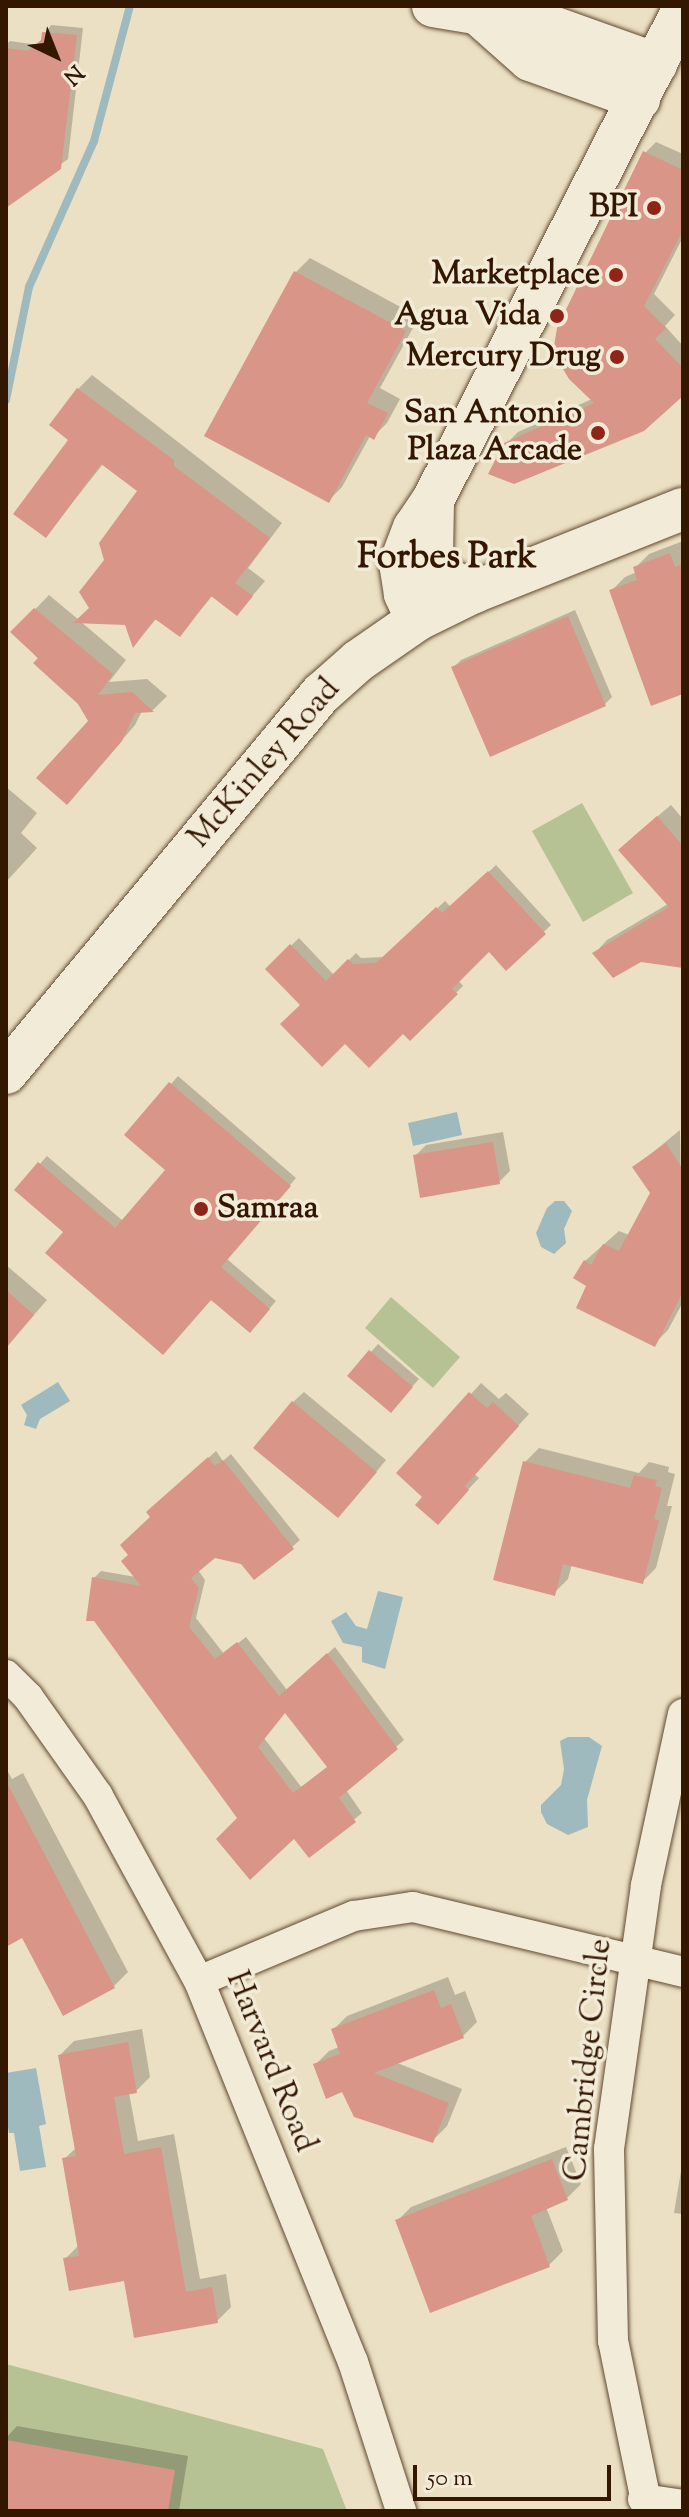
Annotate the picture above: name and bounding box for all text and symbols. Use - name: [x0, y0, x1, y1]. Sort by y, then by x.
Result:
- north arrow: [16, 16, 96, 96]
- text: N: [55, 56, 90, 91]
- place label: BPI: [589, 189, 638, 227]
- marker: BPI: [645, 199, 663, 217]
- place label: Marketplace: [432, 256, 600, 294]
- marker: Marketplace: [607, 266, 625, 284]
- place label: Agua Vida: [394, 297, 541, 335]
- marker: Agua Vida: [548, 307, 566, 325]
- place label: Mercury Drug: [406, 338, 601, 376]
- marker: Mercury Drug: [608, 348, 626, 366]
- place label: San Antonio Plaza Arcade: [404, 396, 582, 471]
- marker: San Antonio Plaza Arcade: [589, 424, 607, 442]
- district label: Forbes Park: [357, 537, 537, 581]
- street label: McKinley Road: [181, 671, 349, 857]
- place label: Samraa: [217, 1190, 318, 1228]
- marker: Samraa: [192, 1200, 210, 1218]
- street label: Cambridge Circle: [557, 1937, 621, 2183]
- street label: Harvard Road: [216, 1966, 324, 2158]
- scale bar: [417, 2449, 615, 2499]
- text: 50 m: [427, 2462, 473, 2496]

